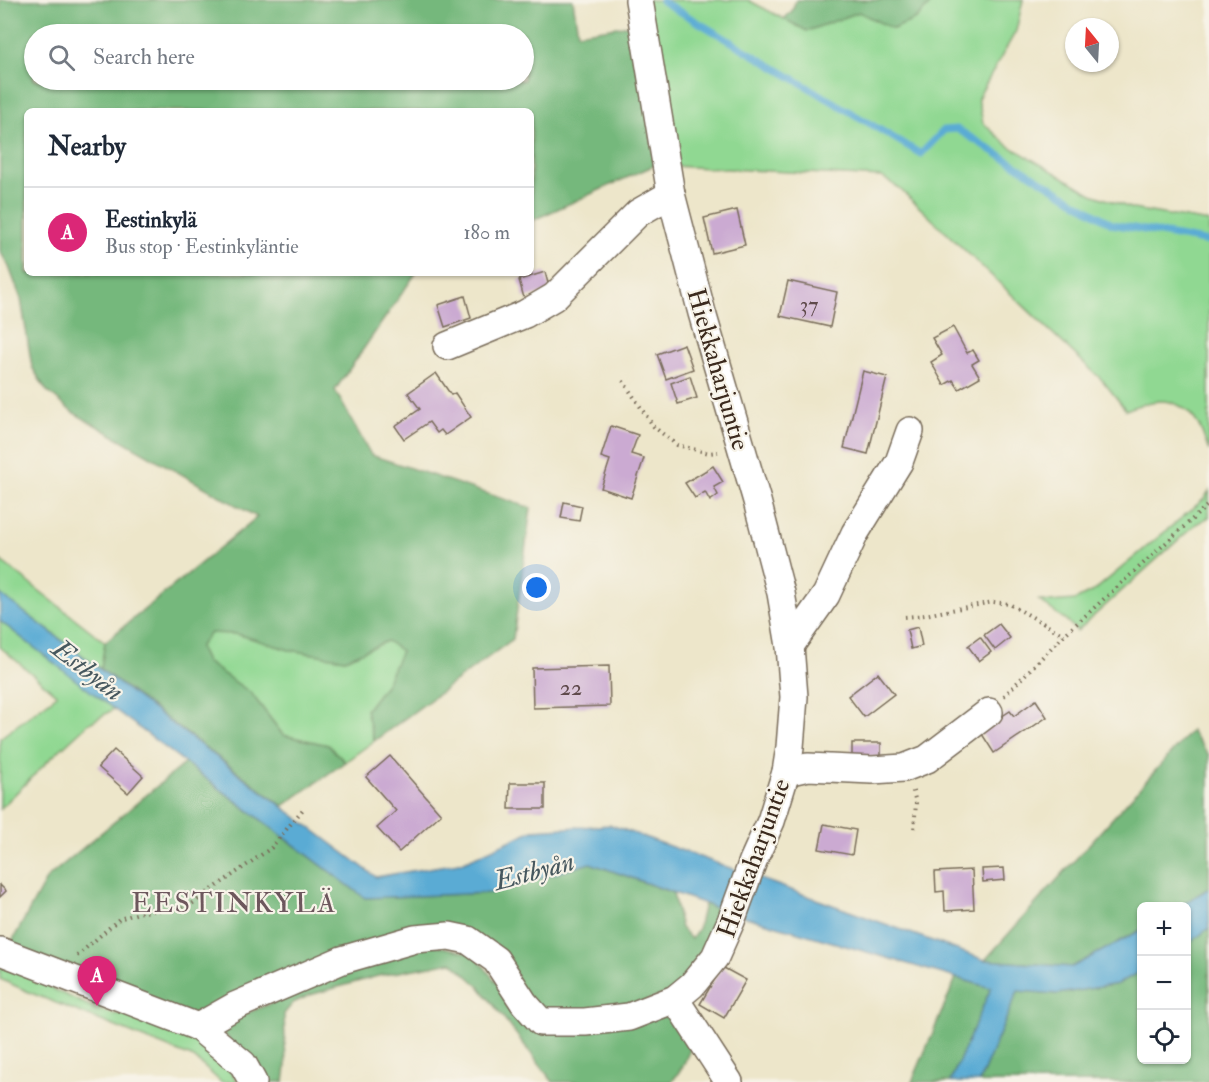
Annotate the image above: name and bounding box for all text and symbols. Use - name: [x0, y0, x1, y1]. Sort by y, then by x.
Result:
- north arrow: [1065, 18, 1119, 72]
- search box: [24, 24, 534, 90]
- icon: search: [45, 41, 78, 74]
- text: Search here: [93, 43, 195, 71]
- text: Nearby: [48, 131, 126, 163]
- text: Eestinkylä: [105, 206, 197, 234]
- text: A: [61, 220, 74, 245]
- text: 180 m: [463, 220, 510, 245]
- text: Bus stop · Eestinkyläntie: [105, 234, 299, 259]
- street label: Hiekkaharjuntie: [680, 285, 756, 454]
- house number: 37: [800, 291, 818, 319]
- your location: [522, 573, 551, 602]
- water label: Estbyån: [44, 631, 130, 709]
- house number: 22: [560, 674, 582, 702]
- street label: Hiekkaharjuntie: [710, 774, 798, 942]
- water label: Estbyån: [488, 845, 578, 899]
- district label: EESTINKYLÄ: [131, 886, 337, 921]
- map controls: [1137, 902, 1191, 1064]
- button: +: [1137, 902, 1191, 956]
- pin: A: [78, 956, 116, 1006]
- button: −: [1137, 956, 1191, 1010]
- button: locate: [1137, 1010, 1191, 1064]

